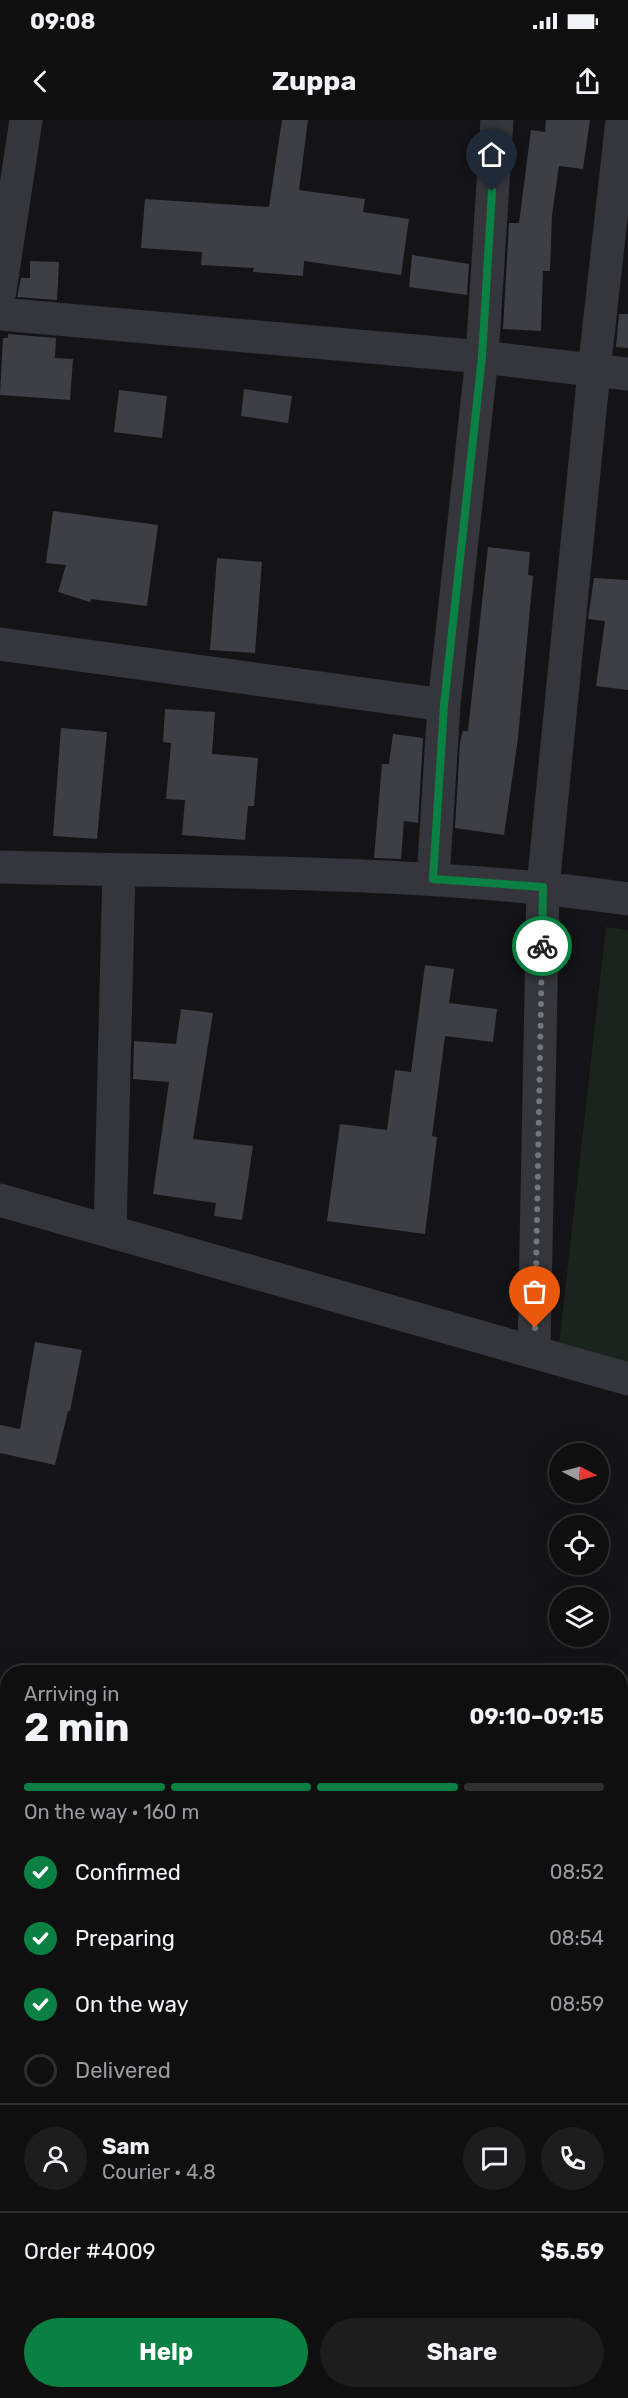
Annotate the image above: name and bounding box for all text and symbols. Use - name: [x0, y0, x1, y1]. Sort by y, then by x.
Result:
- text: 09:08: [30, 8, 95, 35]
- icon: back: [24, 65, 57, 98]
- text: Zuppa: [272, 65, 356, 97]
- icon: share: [571, 65, 604, 98]
- pin: [466, 129, 517, 191]
- icon: home: [475, 138, 508, 171]
- courier: [512, 916, 572, 976]
- icon: bike: [526, 930, 559, 963]
- pin: [509, 1266, 560, 1328]
- icon: bag: [518, 1275, 551, 1308]
- north arrow: [549, 1443, 609, 1503]
- map controls: [549, 1443, 609, 1647]
- button: locate: [549, 1515, 609, 1575]
- button: layers: [549, 1587, 609, 1647]
- text: Arriving in: [24, 1682, 119, 1706]
- text: 09:10–09:15: [470, 1703, 604, 1730]
- text: 2 min: [24, 1705, 130, 1751]
- text: On the way · 160 m: [24, 1800, 199, 1824]
- icon: check: [24, 1856, 57, 1889]
- text: Confirmed: [75, 1859, 181, 1886]
- text: 08:52: [550, 1860, 604, 1884]
- icon: check: [24, 1922, 57, 1955]
- text: Preparing: [75, 1925, 175, 1952]
- text: 08:54: [549, 1926, 604, 1950]
- icon: check: [24, 1988, 57, 2021]
- text: On the way: [75, 1991, 189, 2018]
- text: 08:59: [550, 1992, 604, 2016]
- text: Delivered: [75, 2057, 171, 2084]
- button: person: [24, 2127, 87, 2190]
- button: chat: [463, 2127, 526, 2190]
- button: phone: [541, 2127, 604, 2190]
- text: Sam: [102, 2133, 150, 2160]
- text: Courier · 4.8: [102, 2160, 216, 2184]
- text: Order #4009: [24, 2238, 156, 2265]
- text: $5.59: [541, 2238, 604, 2265]
- button: Help: [24, 2318, 308, 2387]
- button: Share: [320, 2318, 604, 2387]

